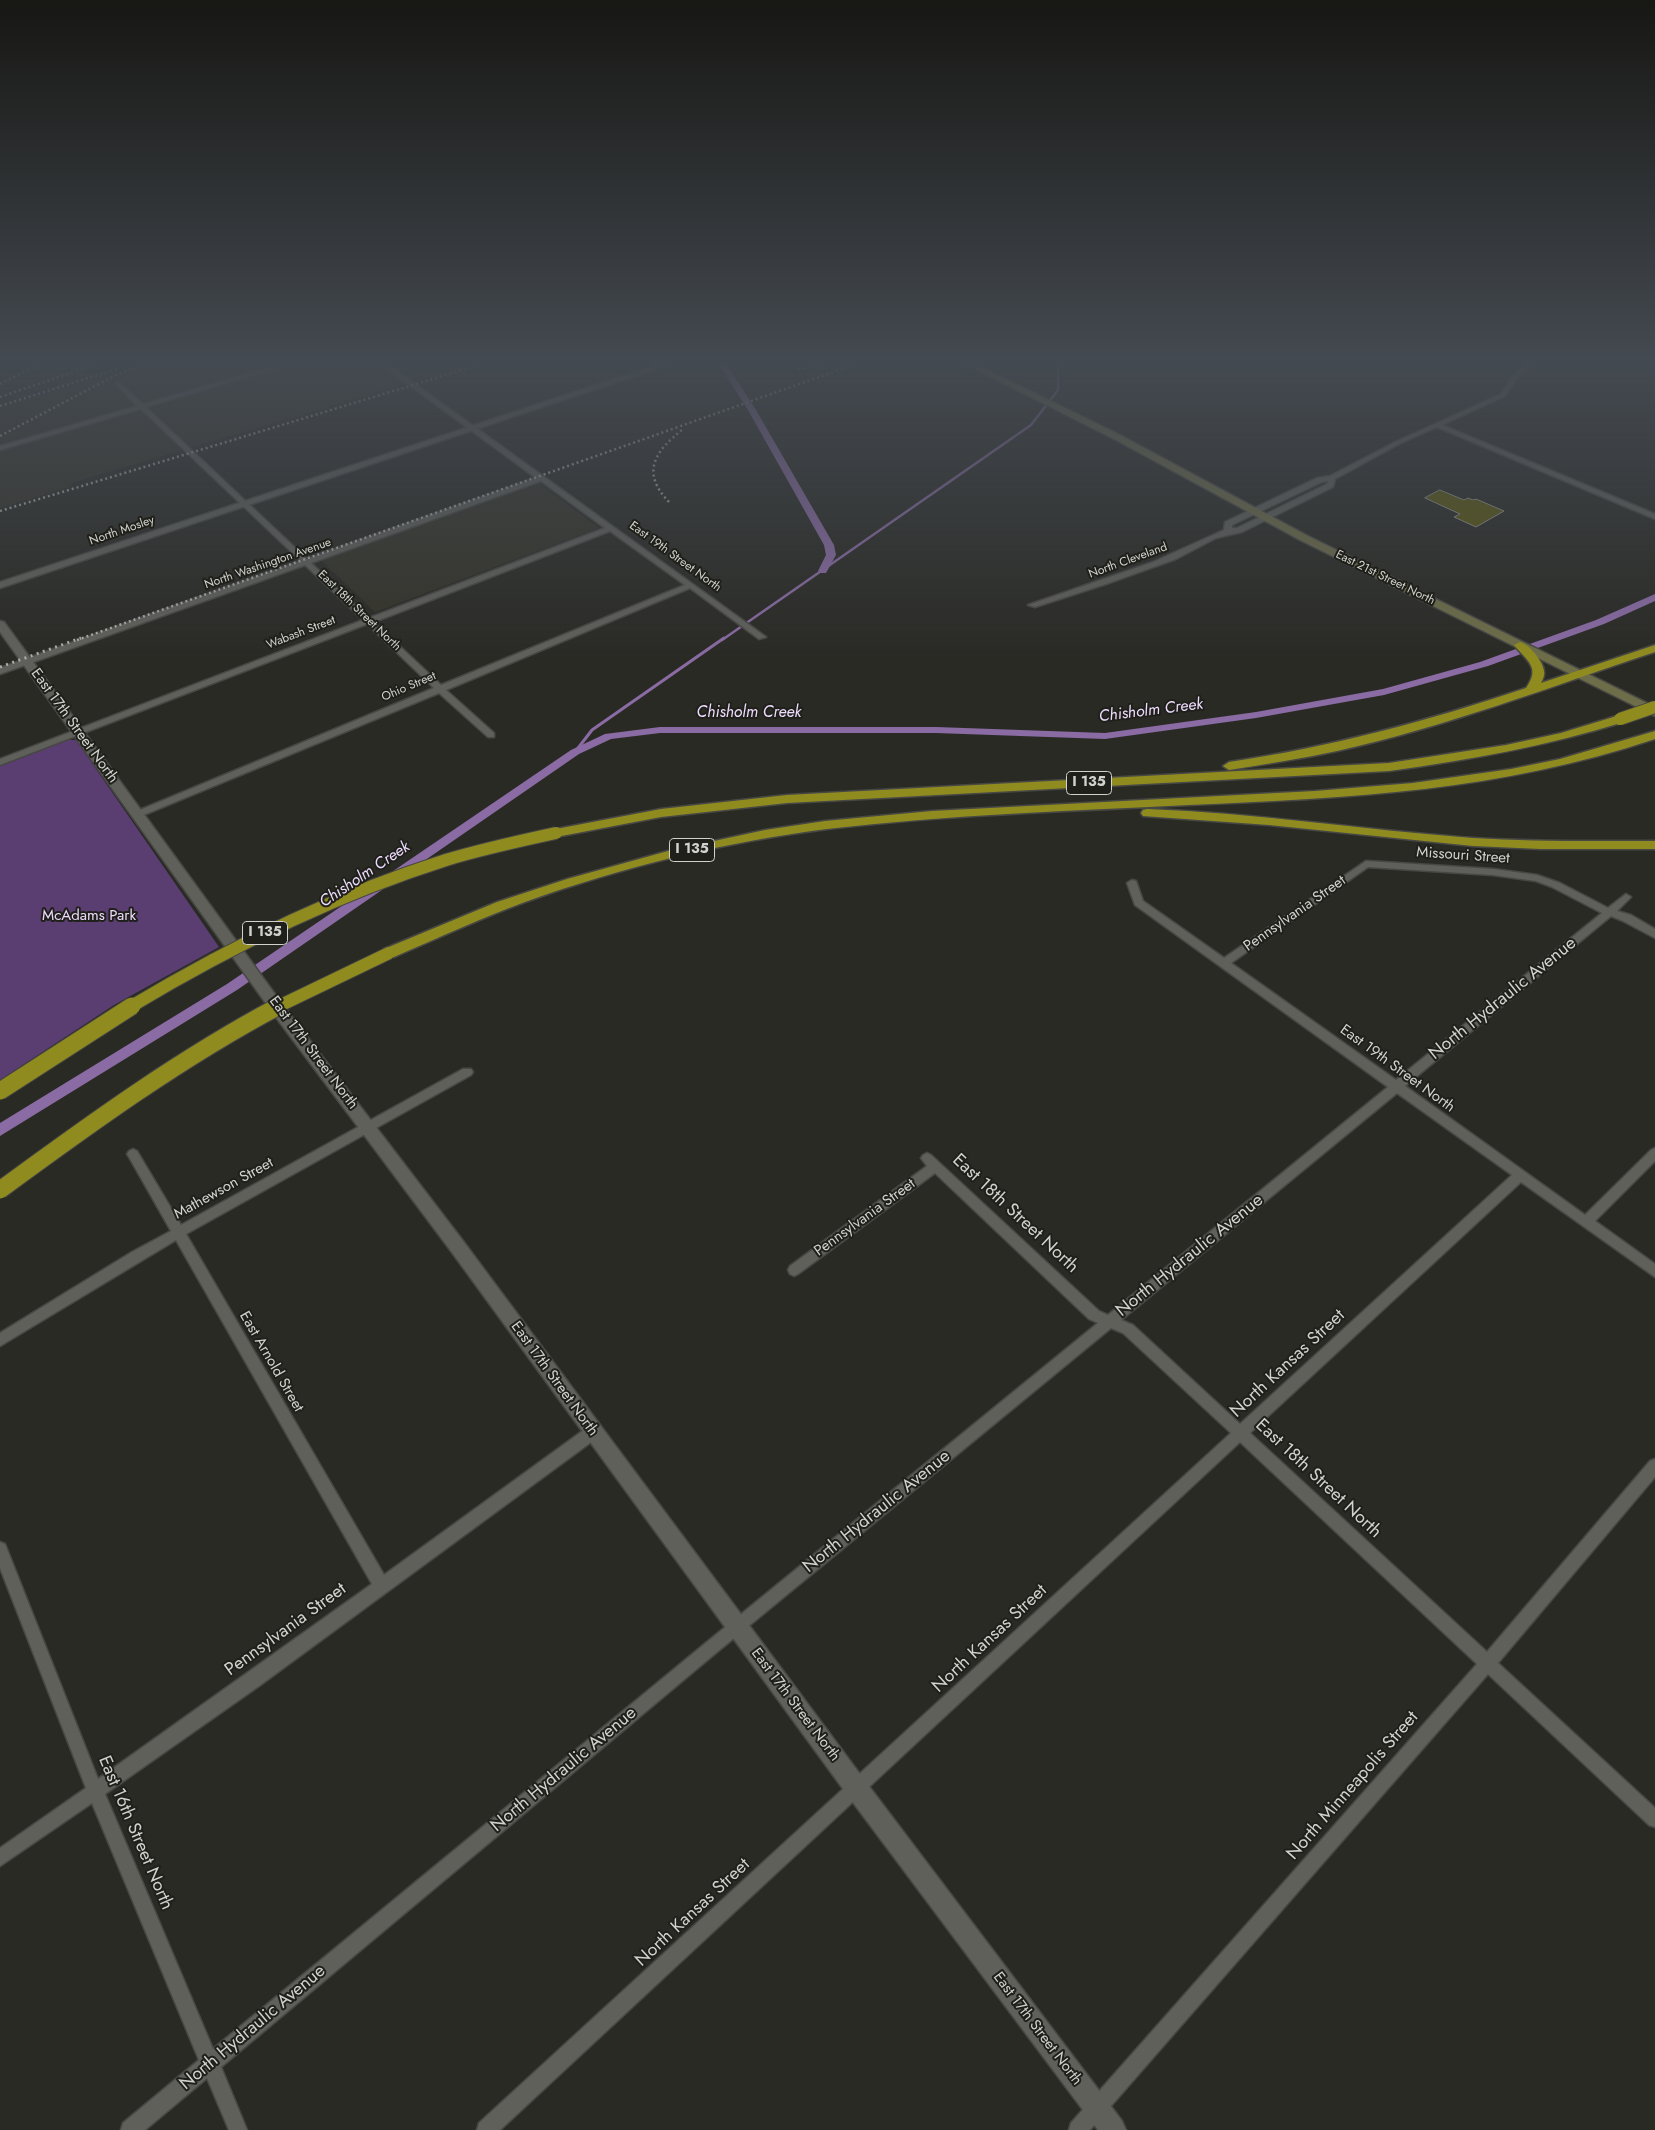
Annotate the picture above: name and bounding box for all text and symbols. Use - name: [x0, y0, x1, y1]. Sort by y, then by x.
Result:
- street label: North Mosley: [88, 513, 156, 549]
- street label: East 19th Street North: [626, 519, 724, 595]
- street label: North Washington Avenue: [203, 535, 333, 593]
- street label: North Cleveland: [1087, 540, 1169, 582]
- street label: East 21st Street North: [1333, 548, 1437, 608]
- street label: East 18th Street North: [315, 568, 403, 654]
- street label: Wabash Street: [265, 613, 337, 653]
- street label: East 17th Street North: [26, 665, 122, 787]
- street label: Ohio Street: [380, 669, 438, 705]
- water label: Chisholm Creek: [1098, 695, 1204, 727]
- water label: Chisholm Creek: [697, 703, 801, 723]
- road number: I 135: [1066, 771, 1112, 794]
- water label: Chisholm Creek: [316, 838, 414, 912]
- road number: I 135: [670, 838, 714, 862]
- street label: Missouri Street: [1416, 844, 1510, 868]
- street label: Pennsylvania Street: [1241, 872, 1349, 956]
- park label: McAdams Park: [42, 907, 136, 925]
- road number: I 135: [242, 921, 288, 944]
- street label: North Hydraulic Avenue: [1425, 933, 1581, 1065]
- street label: East 17th Street North: [265, 993, 361, 1113]
- street label: East 19th Street North: [1336, 1021, 1458, 1117]
- street label: East 18th Street North: [947, 1150, 1083, 1278]
- street label: Mathewson Street: [171, 1154, 277, 1224]
- street label: Pennsylvania Street: [811, 1175, 919, 1261]
- street label: North Hydraulic Avenue: [1112, 1190, 1268, 1322]
- street label: North Kansas Street: [1226, 1305, 1350, 1423]
- street label: East Arnold Street: [235, 1309, 307, 1415]
- street label: East 17th Street North: [506, 1318, 602, 1440]
- street label: East 18th Street North: [1250, 1415, 1386, 1543]
- street label: North Hydraulic Avenue: [799, 1446, 955, 1578]
- street label: Pennsylvania Street: [221, 1579, 351, 1681]
- street label: North Kansas Street: [928, 1580, 1052, 1698]
- street label: East 17th Street North: [747, 1645, 843, 1765]
- street label: North Hydraulic Avenue: [487, 1703, 641, 1837]
- street label: North Minneapolis Street: [1283, 1707, 1423, 1865]
- street label: East 16th Street North: [93, 1753, 177, 1913]
- street label: North Kansas Street: [631, 1854, 755, 1972]
- street label: North Hydraulic Avenue: [176, 1961, 330, 2095]
- street label: East 17th Street North: [989, 1969, 1085, 2089]

